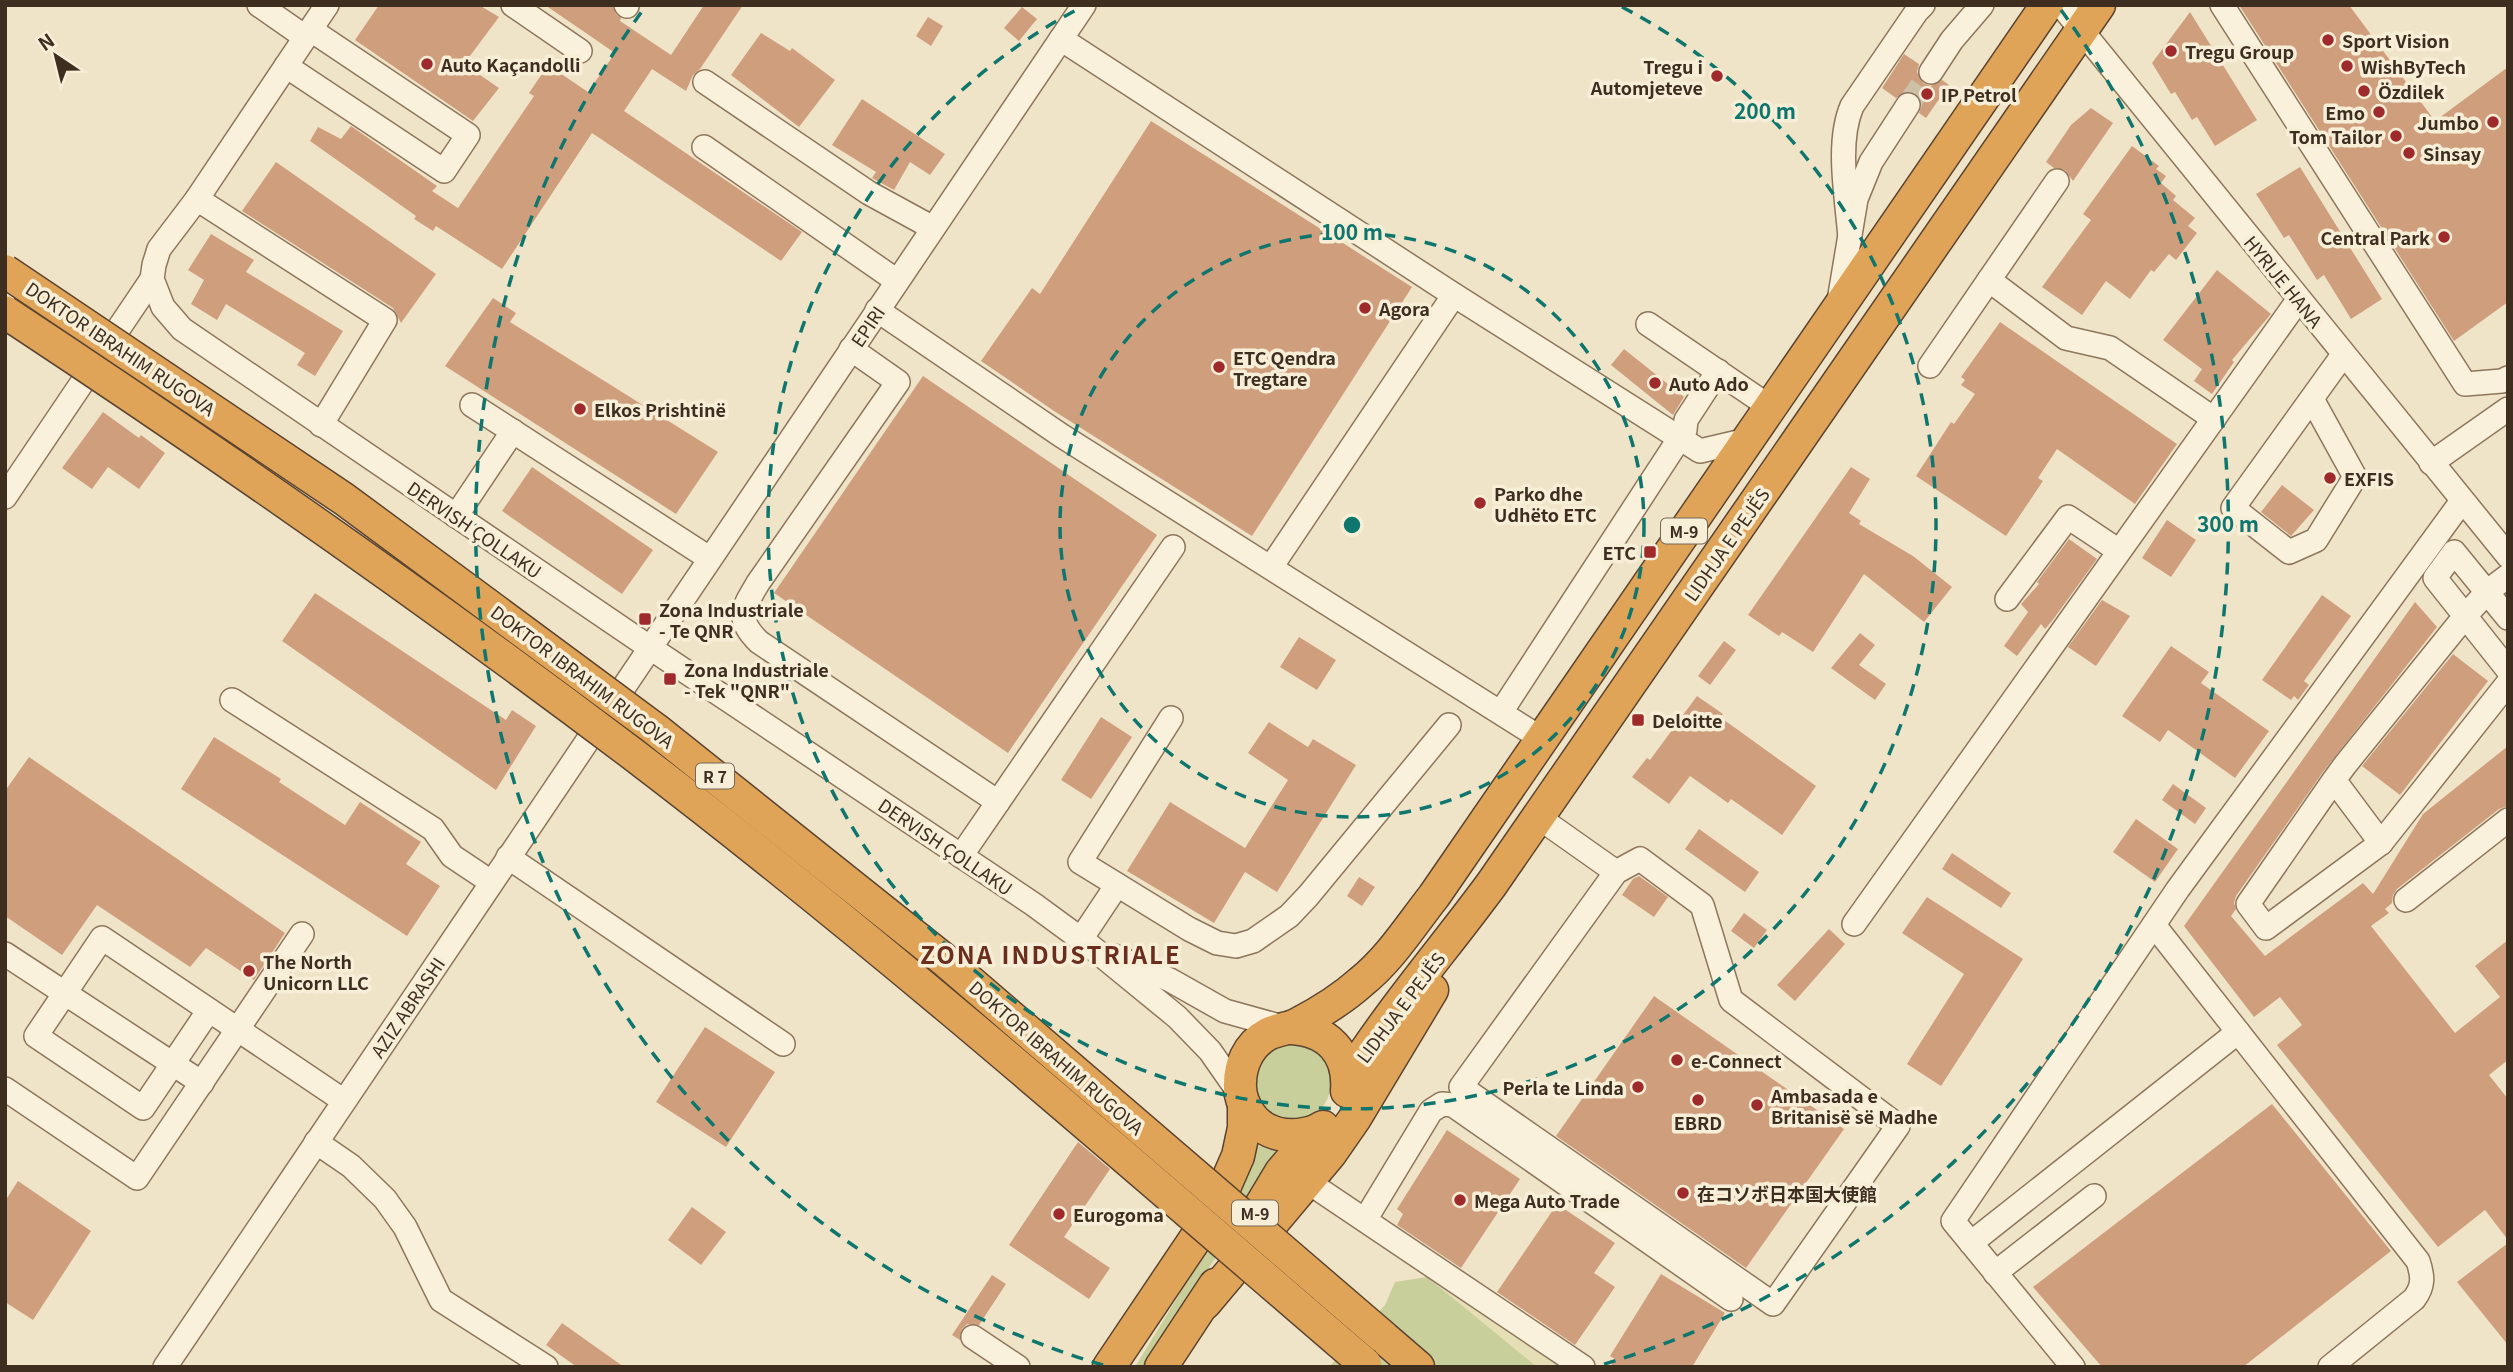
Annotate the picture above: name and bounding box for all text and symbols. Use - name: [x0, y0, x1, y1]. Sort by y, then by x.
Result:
- north arrow: [21, 21, 91, 91]
- text: N: [32, 26, 59, 56]
- place label: Sport Vision: [2342, 27, 2449, 53]
- marker: Sport Vision: [2320, 32, 2336, 48]
- place label: Tregu Group: [2185, 38, 2294, 64]
- marker: Tregu Group: [2163, 43, 2179, 59]
- place label: Auto Kaçandolli: [440, 51, 580, 77]
- place label: Tregu i Automjeteve: [1590, 53, 1703, 100]
- place label: WishByTech: [2361, 53, 2466, 79]
- marker: Auto Kaçandolli: [419, 56, 435, 72]
- marker: WishByTech: [2339, 58, 2355, 74]
- marker: Tregu i Automjeteve: [1709, 68, 1725, 84]
- place label: Özdilek: [2378, 78, 2445, 104]
- place label: IP Petrol: [1941, 81, 2017, 107]
- marker: Özdilek: [2356, 83, 2372, 99]
- marker: IP Petrol: [1919, 86, 1935, 102]
- text: 200 m: [1734, 95, 1796, 125]
- place label: Emo: [2325, 99, 2365, 125]
- marker: Emo: [2371, 104, 2387, 120]
- place label: Jumbo: [2417, 109, 2479, 135]
- marker: Jumbo: [2485, 114, 2501, 130]
- place label: Tom Tailor: [2289, 123, 2382, 149]
- marker: Tom Tailor: [2388, 128, 2404, 144]
- place label: Sinsay: [2423, 140, 2482, 166]
- marker: Sinsay: [2401, 145, 2417, 161]
- text: 100 m: [1321, 216, 1383, 246]
- place label: Central Park: [2320, 224, 2430, 250]
- street label: HYRIJE HANA: [2239, 229, 2329, 333]
- marker: Central Park: [2436, 229, 2452, 245]
- street label: DOKTOR IBRAHIM RUGOVA: [21, 275, 221, 421]
- place label: Agora: [1378, 295, 1430, 321]
- street label: EPIRI: [844, 300, 890, 352]
- marker: Agora: [1357, 300, 1373, 316]
- place label: ETC Qendra Tregtare: [1233, 344, 1336, 391]
- marker: ETC Qendra Tregtare: [1211, 359, 1227, 375]
- place label: Auto Ado: [1668, 370, 1749, 396]
- marker: Auto Ado: [1647, 375, 1663, 391]
- place label: Elkos Prishtinë: [594, 396, 726, 422]
- marker: Elkos Prishtinë: [572, 401, 588, 417]
- place label: EXFIS: [2344, 465, 2394, 491]
- marker: EXFIS: [2322, 470, 2338, 486]
- street label: DERVISH ÇOLLAKU: [403, 474, 547, 584]
- place label: Parko dhe Udhëto ETC: [1494, 480, 1597, 527]
- street label: LIDHJA E PEJËS: [1677, 482, 1775, 606]
- marker: Parko dhe Udhëto ETC: [1472, 495, 1488, 511]
- text: 300 m: [2197, 508, 2259, 538]
- centre of rings: [1340, 513, 1364, 537]
- road number: M-9: [1661, 518, 1707, 544]
- place label: ETC: [1603, 539, 1636, 565]
- marker: ETC: [1642, 544, 1658, 560]
- place label: Zona Industriale - Te QNR: [659, 596, 804, 643]
- street label: DOKTOR IBRAHIM RUGOVA: [486, 598, 680, 754]
- marker: Zona Industriale - Te QNR: [637, 611, 653, 627]
- place label: Zona Industriale - Tek "QNR": [684, 656, 829, 703]
- marker: Zona Industriale - Tek "QNR": [662, 671, 678, 687]
- place label: Deloitte: [1652, 707, 1722, 733]
- marker: Deloitte: [1630, 712, 1646, 728]
- road number: R 7: [696, 764, 734, 789]
- street label: DERVISH ÇOLLAKU: [874, 791, 1018, 901]
- district label: ZONA INDUSTRIALE: [920, 936, 1182, 971]
- street label: LIDHJA E PEJËS: [1350, 946, 1450, 1068]
- place label: The North Unicorn LLC: [263, 948, 369, 995]
- street label: AZIZ ABRASHI: [364, 952, 450, 1062]
- marker: The North Unicorn LLC: [241, 963, 257, 979]
- street label: DOKTOR IBRAHIM RUGOVA: [964, 974, 1150, 1140]
- place label: e-Connect: [1691, 1047, 1782, 1073]
- marker: e-Connect: [1669, 1052, 1685, 1068]
- place label: Perla te Linda: [1503, 1074, 1624, 1100]
- marker: Perla te Linda: [1630, 1079, 1646, 1095]
- place label: Ambasada e Britanisë së Madhe: [1770, 1082, 1938, 1129]
- marker: EBRD: [1690, 1092, 1706, 1108]
- marker: Ambasada e Britanisë së Madhe: [1749, 1097, 1765, 1113]
- place label: EBRD: [1674, 1109, 1722, 1135]
- place label: 在コソボ日本国大使館: [1697, 1180, 1877, 1206]
- marker: 在コソボ日本国大使館: [1675, 1185, 1691, 1201]
- place label: Mega Auto Trade: [1474, 1187, 1620, 1213]
- marker: Mega Auto Trade: [1452, 1192, 1468, 1208]
- road number: M-9: [1232, 1200, 1278, 1226]
- place label: Eurogoma: [1073, 1201, 1164, 1227]
- marker: Eurogoma: [1051, 1206, 1067, 1222]

